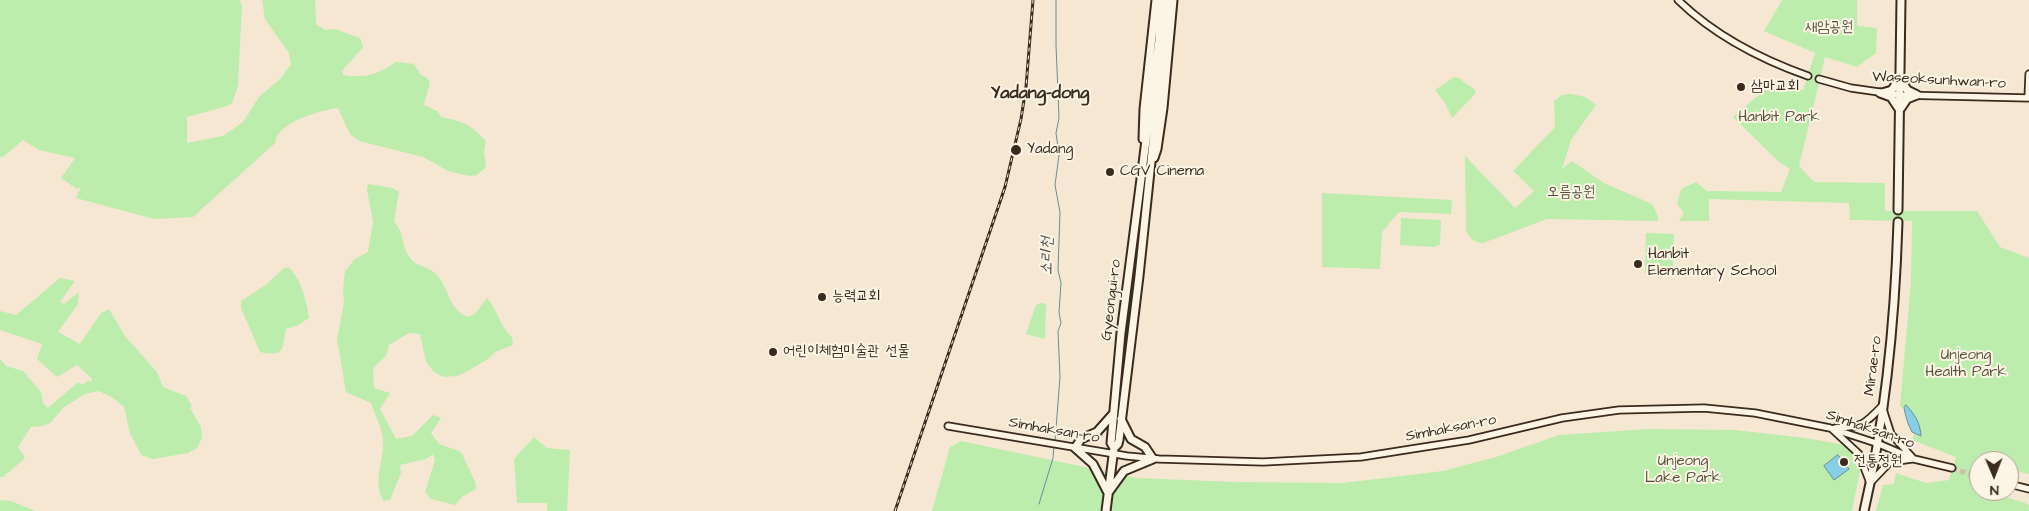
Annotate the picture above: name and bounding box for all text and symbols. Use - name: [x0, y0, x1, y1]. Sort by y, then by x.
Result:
- park label: 새암공원: [1805, 19, 1853, 37]
- street label: Waseoksunhwan-ro: [1872, 69, 2006, 93]
- place label: 삼마교회: [1751, 78, 1799, 96]
- marker: 삼마교회: [1735, 81, 1747, 93]
- district label: Yadang-dong: [991, 83, 1089, 105]
- park label: Hanbit Park: [1738, 109, 1820, 127]
- place label: Yadang: [1027, 141, 1073, 159]
- marker: Yadang: [1009, 143, 1023, 157]
- place label: CGV Cinema: [1120, 163, 1204, 181]
- marker: CGV Cinema: [1104, 166, 1116, 178]
- park label: 오름공원: [1547, 184, 1595, 202]
- water label: 소리천: [1038, 237, 1058, 275]
- place label: Hanbit Elementary School: [1648, 246, 1777, 281]
- street label: Gyeongui-ro: [1098, 258, 1126, 342]
- marker: Hanbit Elementary School: [1632, 258, 1644, 270]
- place label: 능력교회: [832, 288, 880, 306]
- marker: 능력교회: [816, 291, 828, 303]
- street label: Mirae-ro: [1861, 335, 1887, 397]
- place label: 어린이체험미술관 선물: [783, 343, 910, 361]
- marker: 어린이체험미술관 선물: [767, 346, 779, 358]
- park label: Unjeong Health Park: [1925, 347, 2007, 382]
- street label: Simhaksan-ro: [1824, 407, 1916, 453]
- street label: Simhaksan-ro: [1404, 411, 1498, 447]
- street label: Simhaksan-ro: [1007, 414, 1101, 448]
- north arrow: [1969, 451, 2019, 501]
- park label: Unjeong Lake Park: [1645, 453, 1721, 488]
- place label: 전통정원: [1854, 453, 1902, 471]
- marker: 전통정원: [1838, 456, 1850, 468]
- text: N: [1990, 480, 1999, 500]

